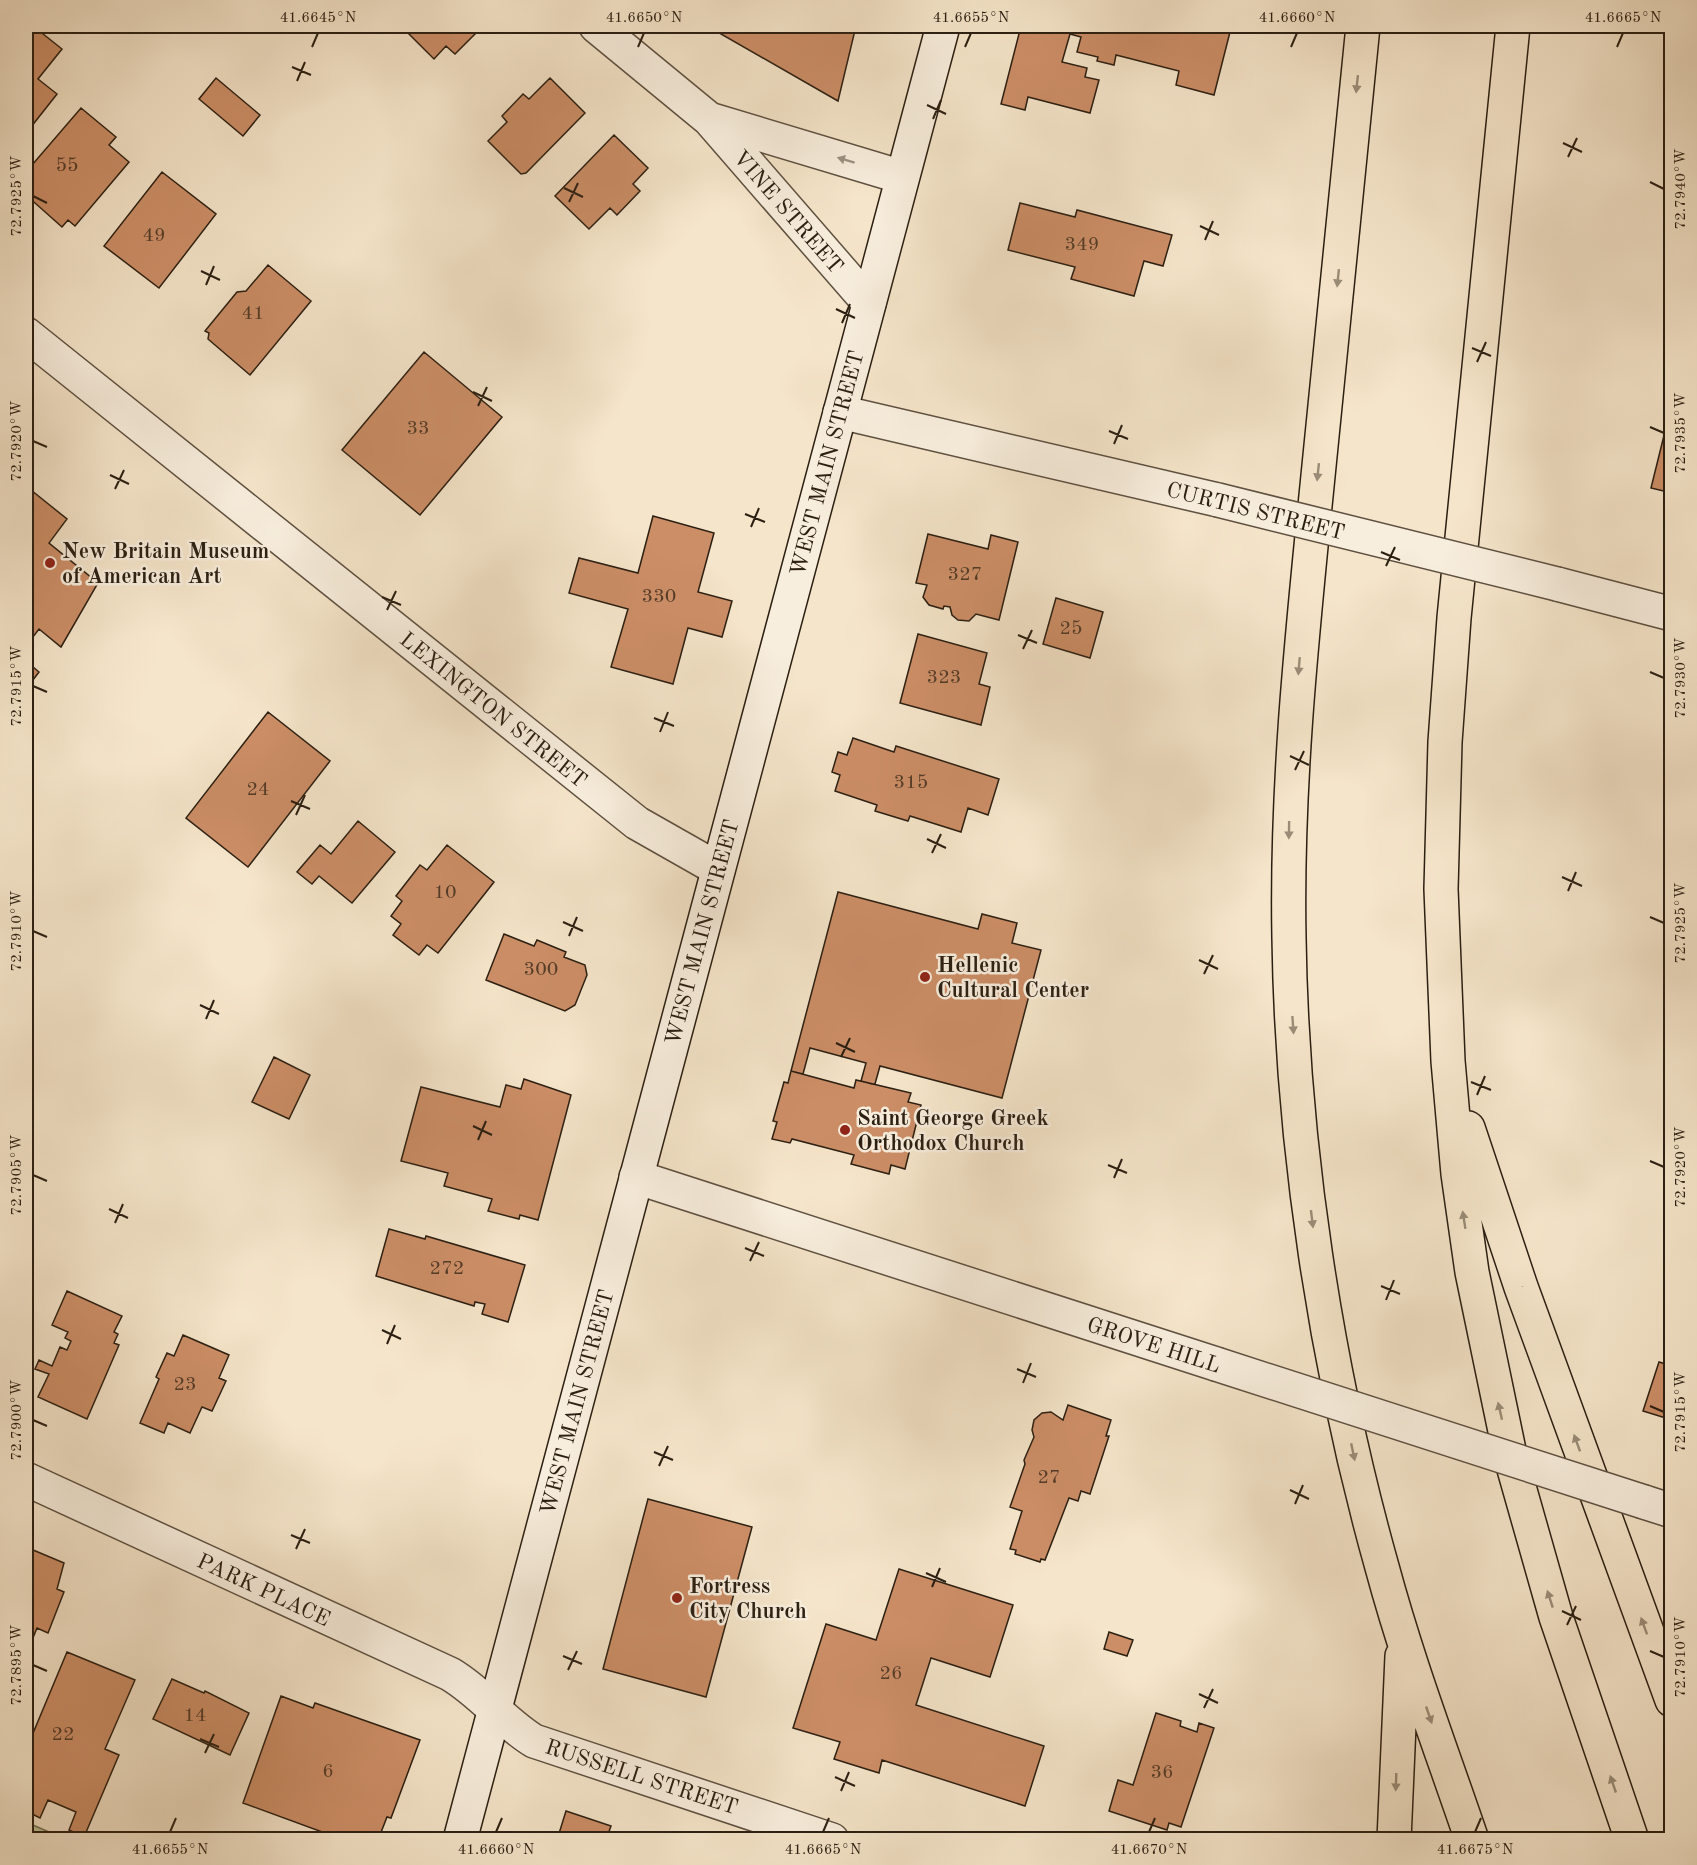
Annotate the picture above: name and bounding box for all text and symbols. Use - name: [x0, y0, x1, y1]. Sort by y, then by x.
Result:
- text: 41.6645°N: [280, 11, 357, 26]
- text: 41.6650°N: [606, 11, 683, 26]
- text: 41.6655°N: [933, 11, 1010, 26]
- text: 41.6660°N: [1259, 11, 1336, 26]
- text: 41.6665°N: [1585, 11, 1662, 26]
- one-way arrow: [1352, 74, 1362, 93]
- street label: VINE STREET: [728, 147, 847, 278]
- text: 72.7940°W: [1674, 148, 1689, 230]
- text: 72.7925°W: [10, 155, 25, 237]
- one-way arrow: [837, 155, 855, 164]
- house number: 55: [55, 156, 79, 176]
- house number: 49: [142, 226, 166, 246]
- house number: 349: [1065, 235, 1099, 255]
- one-way arrow: [1333, 268, 1343, 287]
- house number: 41: [241, 304, 265, 324]
- street label: WEST MAIN STREET: [787, 348, 869, 579]
- text: 72.7935°W: [1674, 392, 1689, 474]
- text: 72.7920°W: [10, 400, 25, 482]
- house number: 33: [406, 419, 430, 439]
- one-way arrow: [1313, 462, 1323, 481]
- street label: CURTIS STREET: [1164, 479, 1347, 545]
- place label: New Britain Museum of American Art: [62, 541, 269, 588]
- marker: New Britain Museum of American Art: [43, 556, 57, 570]
- house number: 327: [948, 565, 982, 585]
- house number: 330: [642, 587, 676, 607]
- house number: 25: [1059, 619, 1083, 639]
- street label: LEXINGTON STREET: [395, 629, 590, 792]
- text: 72.7930°W: [1674, 637, 1689, 719]
- text: 72.7915°W: [10, 645, 25, 727]
- one-way arrow: [1294, 656, 1304, 675]
- house number: 323: [927, 668, 961, 688]
- house number: 315: [894, 773, 928, 793]
- house number: 24: [246, 780, 270, 800]
- street label: WEST MAIN STREET: [662, 817, 744, 1048]
- one-way arrow: [1284, 820, 1294, 839]
- text: 72.7925°W: [1674, 882, 1689, 964]
- house number: 10: [433, 883, 457, 903]
- text: 72.7910°W: [10, 890, 25, 972]
- place label: Hellenic Cultural Center: [937, 955, 1089, 1002]
- house number: 300: [524, 960, 558, 980]
- marker: Hellenic Cultural Center: [918, 970, 932, 984]
- one-way arrow: [1288, 1015, 1297, 1034]
- place label: Saint George Greek Orthodox Church: [857, 1108, 1049, 1155]
- marker: Saint George Greek Orthodox Church: [838, 1123, 852, 1137]
- text: 72.7920°W: [1674, 1126, 1689, 1208]
- text: 72.7905°W: [10, 1134, 25, 1216]
- one-way arrow: [1308, 1209, 1317, 1228]
- one-way arrow: [1459, 1210, 1468, 1229]
- house number: 272: [430, 1259, 464, 1279]
- street label: WEST MAIN STREET: [537, 1287, 619, 1518]
- street label: GROVE HILL: [1084, 1314, 1223, 1378]
- text: 72.7915°W: [1674, 1371, 1689, 1453]
- house number: 23: [173, 1375, 197, 1395]
- text: 72.7900°W: [10, 1379, 25, 1461]
- one-way arrow: [1495, 1402, 1505, 1420]
- one-way arrow: [1572, 1433, 1582, 1451]
- one-way arrow: [1349, 1443, 1358, 1462]
- house number: 27: [1037, 1468, 1061, 1488]
- street label: PARK PLACE: [193, 1550, 333, 1631]
- place label: Fortress City Church: [689, 1576, 807, 1623]
- one-way arrow: [1545, 1590, 1555, 1608]
- marker: Fortress City Church: [670, 1591, 684, 1605]
- text: 72.7910°W: [1674, 1616, 1689, 1698]
- one-way arrow: [1639, 1617, 1649, 1635]
- text: 72.7895°W: [10, 1624, 25, 1706]
- house number: 26: [879, 1664, 903, 1684]
- house number: 14: [183, 1706, 207, 1726]
- one-way arrow: [1424, 1706, 1434, 1724]
- house number: 22: [51, 1725, 75, 1745]
- street label: RUSSELL STREET: [542, 1736, 741, 1819]
- house number: 6: [322, 1762, 334, 1782]
- house number: 36: [1150, 1763, 1174, 1783]
- one-way arrow: [1391, 1772, 1401, 1791]
- one-way arrow: [1607, 1775, 1617, 1793]
- text: 41.6655°N: [132, 1843, 209, 1858]
- text: 41.6660°N: [458, 1843, 535, 1858]
- text: 41.6665°N: [785, 1843, 862, 1858]
- text: 41.6670°N: [1111, 1843, 1188, 1858]
- text: 41.6675°N: [1437, 1843, 1514, 1858]

